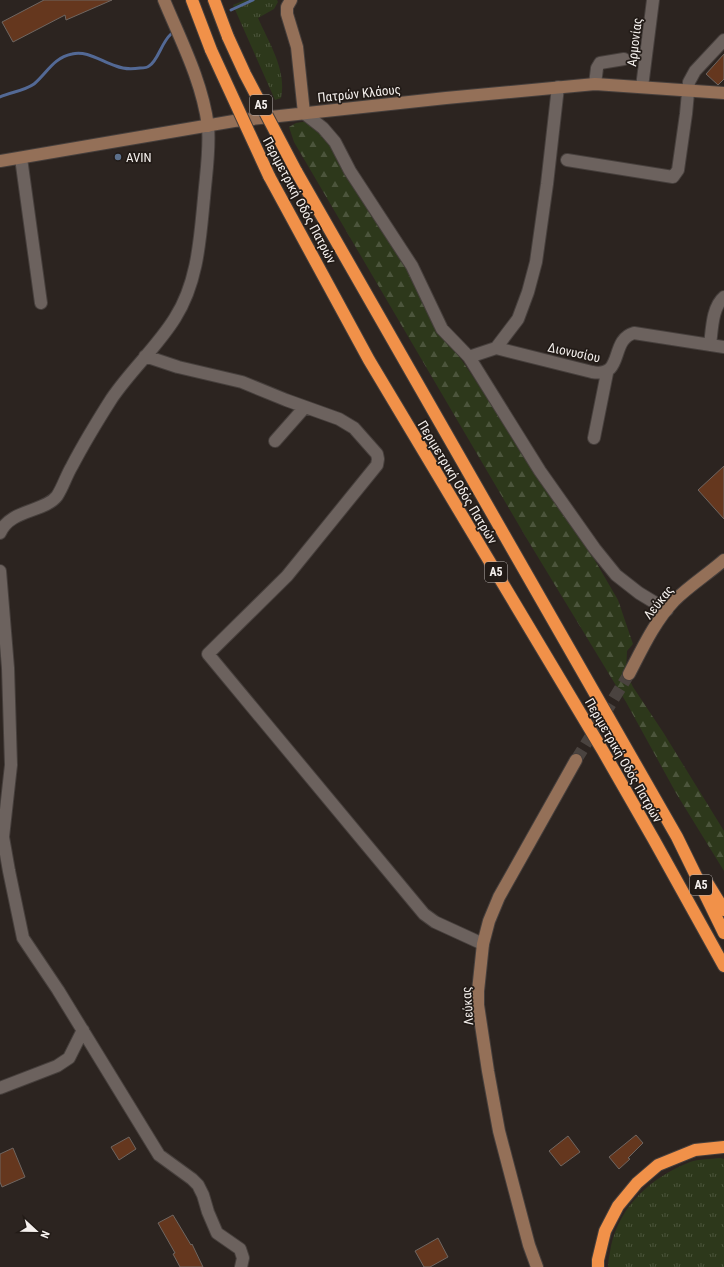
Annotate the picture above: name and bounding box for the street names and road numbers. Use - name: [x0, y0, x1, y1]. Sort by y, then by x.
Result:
- street label: Αρμονίας: [624, 17, 645, 67]
- street label: Πατρών Κλάους: [317, 82, 401, 105]
- road number: Α5: [250, 95, 272, 115]
- street label: Περιμετρική Οδός Πατρών: [260, 134, 340, 266]
- street label: Διονυσίου: [546, 340, 602, 365]
- street label: Περιμετρική Οδός Πατρών: [415, 418, 501, 547]
- road number: Α5: [485, 562, 507, 582]
- street label: Λεύκας: [640, 583, 676, 622]
- street label: Περιμετρική Οδός Πατρών: [582, 695, 666, 825]
- road number: Α5: [690, 875, 712, 895]
- street label: Λεύκας: [459, 986, 476, 1026]

